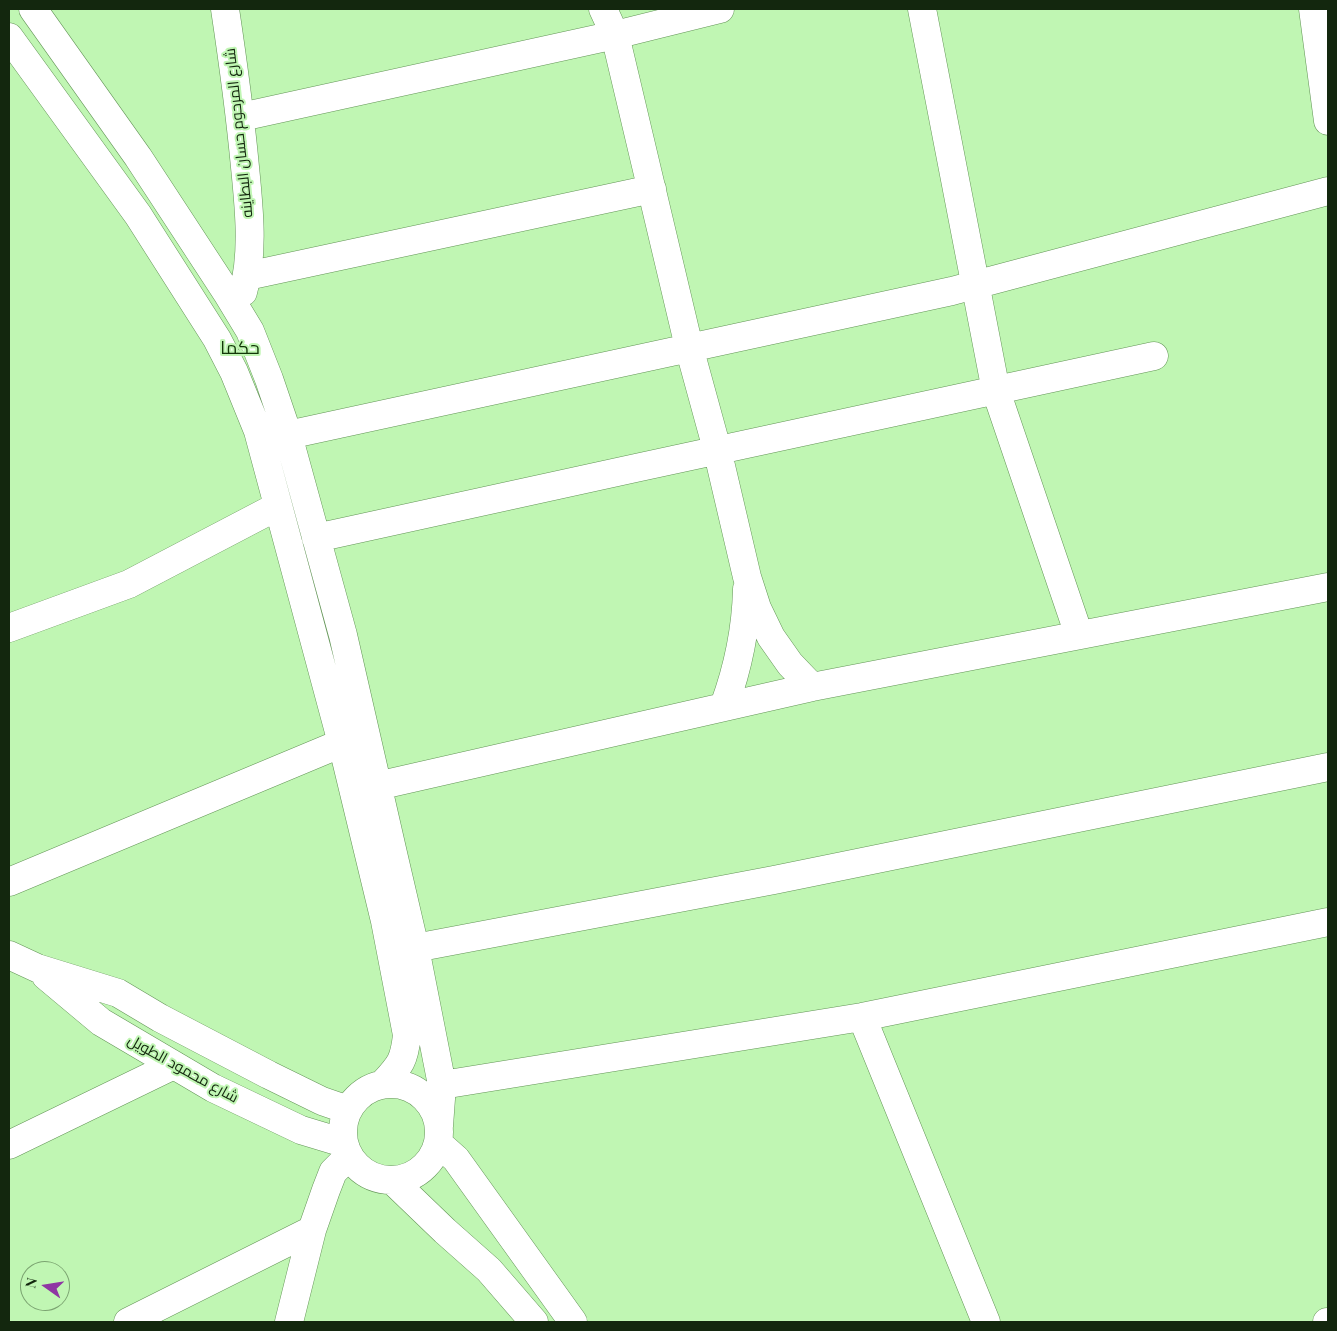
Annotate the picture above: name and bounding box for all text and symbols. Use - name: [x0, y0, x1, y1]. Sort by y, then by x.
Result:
- street label: شارع المرحوم حسان البطاينه: [221, 47, 257, 219]
- district label: حكما: [220, 337, 260, 359]
- street label: شارع محمود الطويل: [124, 1031, 242, 1107]
- north arrow: [20, 1261, 70, 1311]
- text: N: [20, 1276, 41, 1290]

